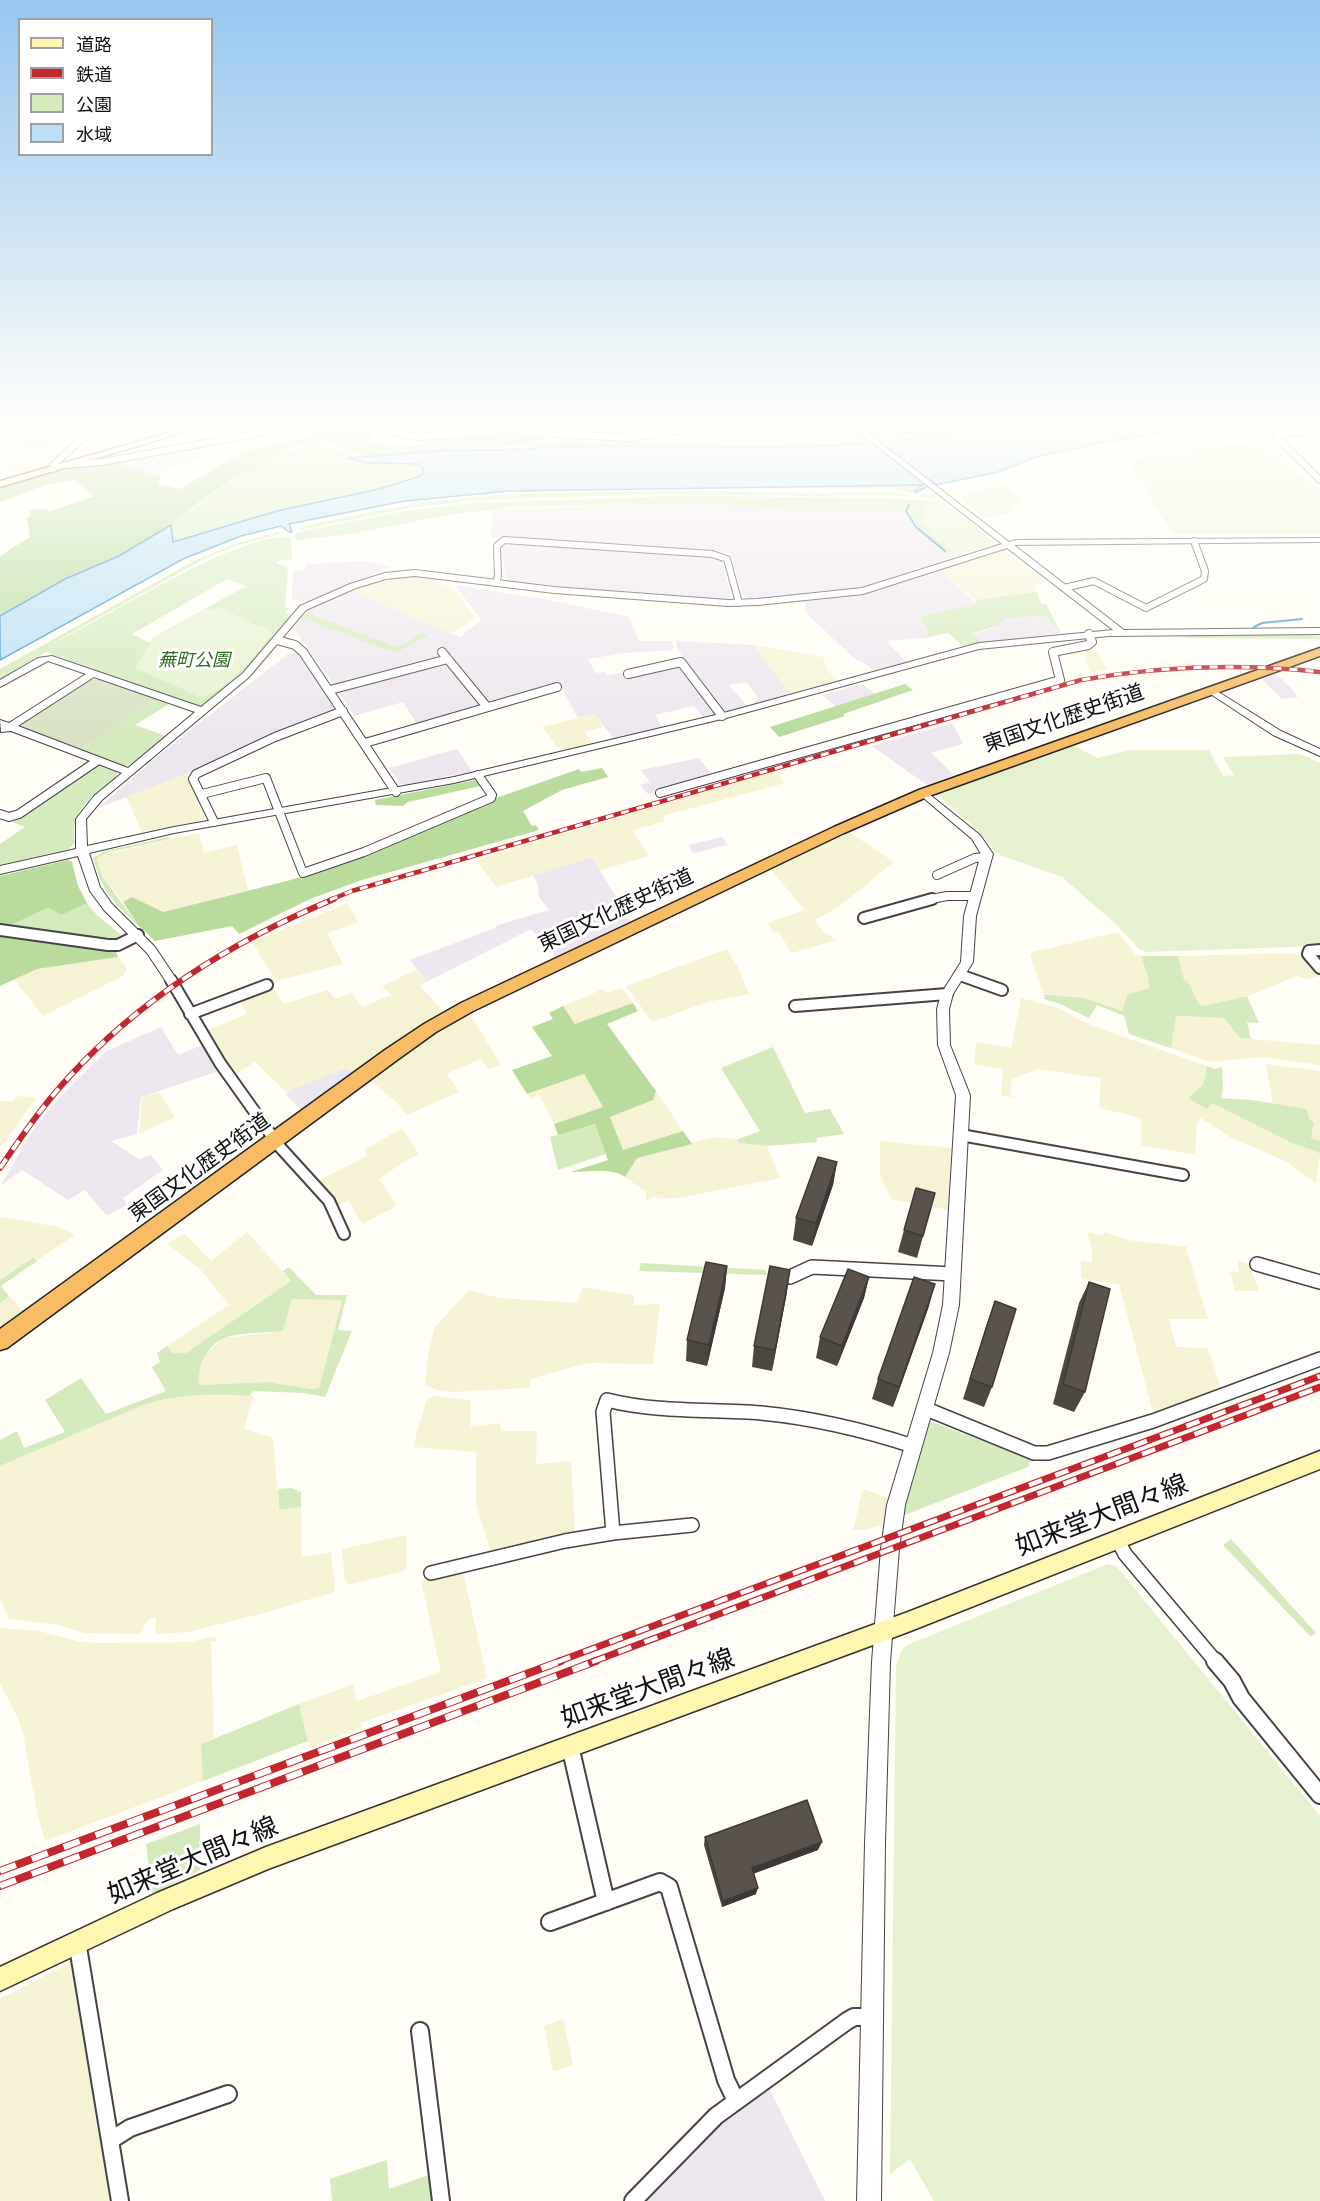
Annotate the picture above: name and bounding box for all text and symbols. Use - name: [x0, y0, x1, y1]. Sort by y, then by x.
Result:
- legend: [18, 18, 213, 156]
- text: 道路: [76, 34, 112, 56]
- text: 鉄道: [76, 64, 112, 86]
- text: 公園: [76, 94, 112, 116]
- text: 水域: [76, 124, 112, 146]
- park label: 蕪町公園: [158, 650, 230, 672]
- street label: 東国文化歴史街道: [980, 680, 1148, 758]
- street label: 東国文化歴史街道: [535, 864, 697, 958]
- street label: 東国文化歴史街道: [125, 1108, 275, 1228]
- street label: 如来堂大間々線: [1011, 1469, 1193, 1563]
- street label: 如来堂大間々線: [557, 1643, 739, 1735]
- street label: 如来堂大間々線: [103, 1811, 283, 1911]

